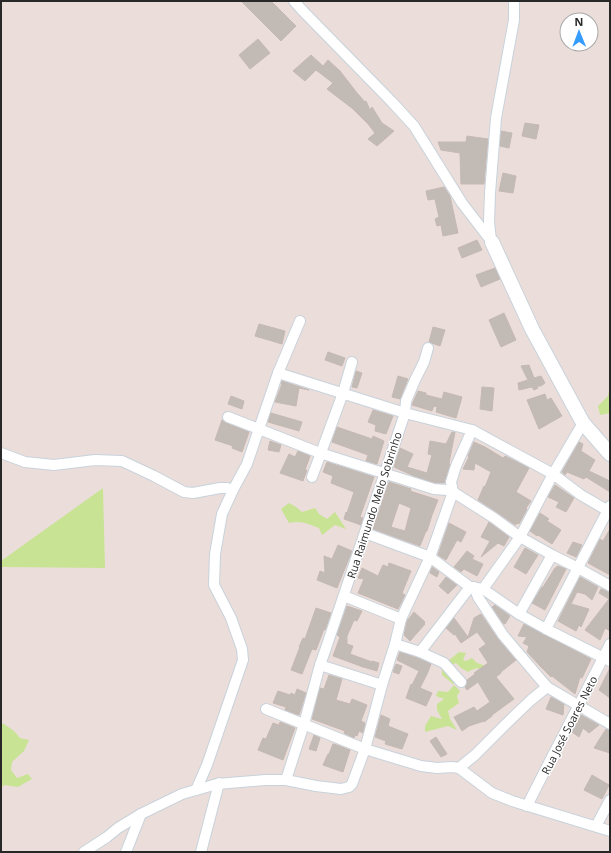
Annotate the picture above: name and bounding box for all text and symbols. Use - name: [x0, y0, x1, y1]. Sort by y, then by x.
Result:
- north arrow: [559, 12, 599, 52]
- text: N: [574, 14, 583, 29]
- street label: Rua Raimundo Melo Sobrinho: [343, 429, 405, 580]
- street label: Rua José Soares Neto: [538, 673, 601, 777]

